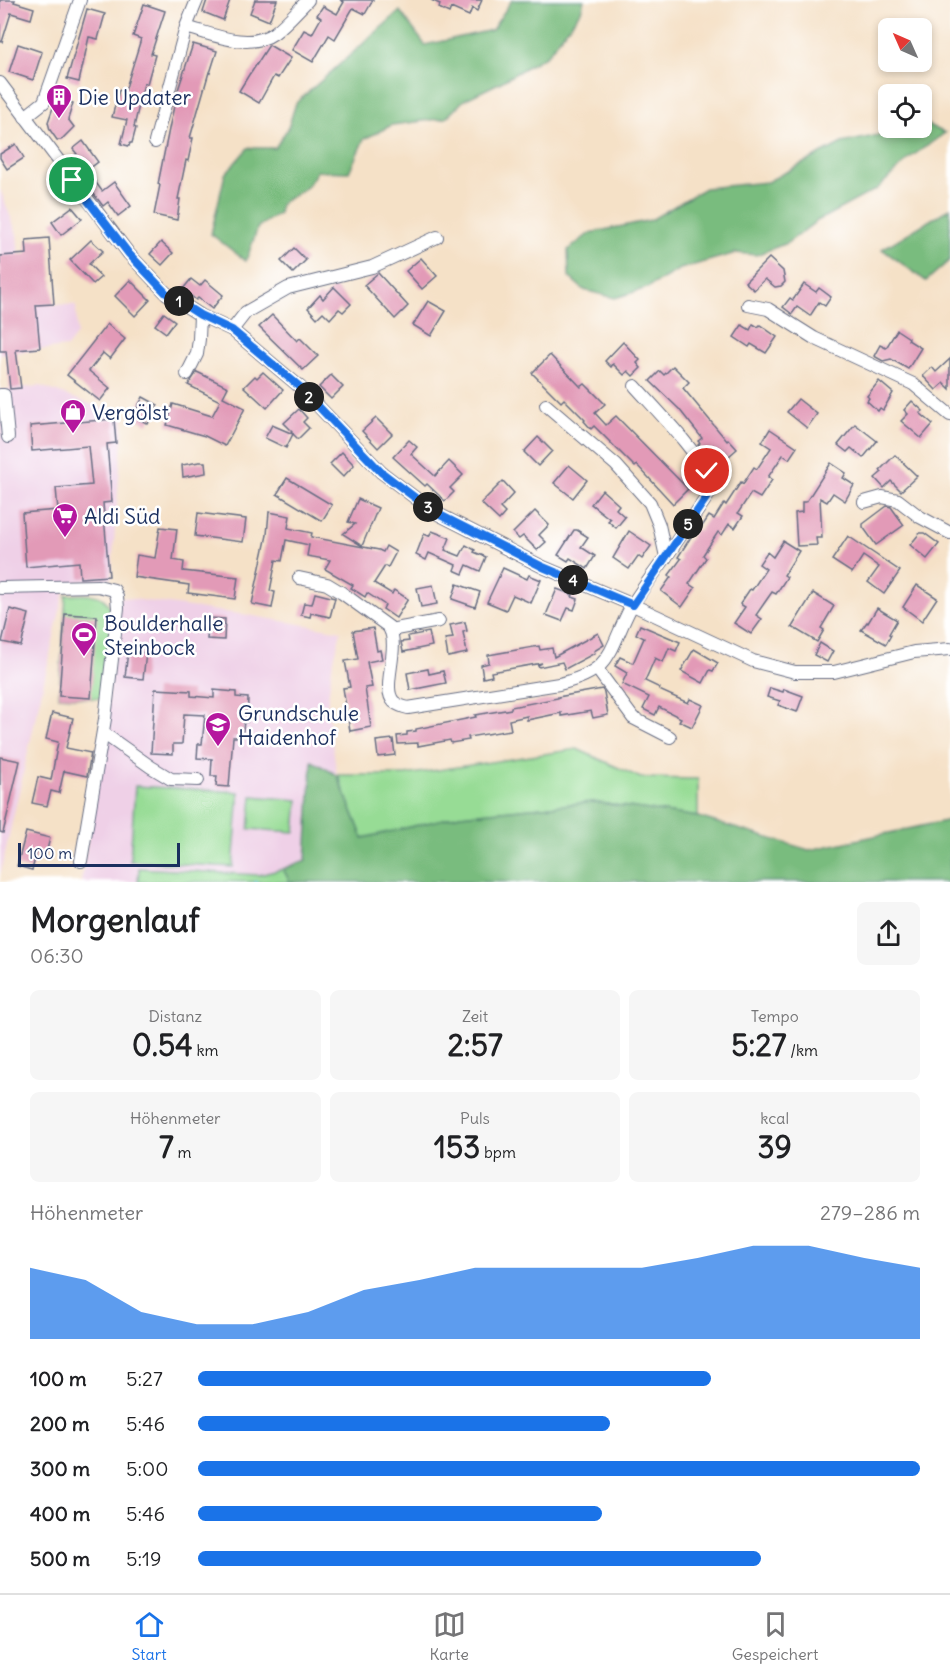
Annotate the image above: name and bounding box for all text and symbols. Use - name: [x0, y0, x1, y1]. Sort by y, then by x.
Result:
- north arrow: [878, 18, 932, 72]
- map controls: [878, 18, 932, 138]
- building icon: Die Updater: [44, 82, 74, 120]
- place label: Die Updater: [78, 84, 192, 111]
- button: locate: [878, 84, 932, 138]
- pin: [46, 154, 97, 205]
- icon: arrive: [55, 163, 88, 196]
- pin: 1: [164, 286, 194, 316]
- text: 1: [176, 291, 182, 311]
- pin: 2: [294, 382, 324, 412]
- text: 2: [305, 387, 313, 407]
- shop icon: Vergölst: [58, 397, 88, 435]
- place label: Vergölst: [92, 399, 169, 426]
- pin: [681, 445, 732, 496]
- icon: check: [690, 454, 723, 487]
- pin: 3: [413, 492, 443, 522]
- text: 3: [423, 497, 433, 517]
- supermarket icon: Aldi Süd: [50, 501, 80, 539]
- place label: Aldi Süd: [84, 503, 160, 530]
- pin: 5: [673, 509, 703, 539]
- text: 5: [683, 514, 693, 534]
- pin: 4: [558, 565, 588, 595]
- text: 4: [568, 570, 578, 590]
- place label: Boulderhalle Steinbock: [104, 610, 224, 661]
- sports icon: Boulderhalle Steinbock: [69, 620, 99, 658]
- place label: Grundschule Haidenhof: [238, 700, 359, 751]
- school or university icon: Grundschule Haidenhof: [203, 710, 233, 748]
- scale bar: [18, 840, 180, 868]
- text: 100 m: [27, 843, 72, 863]
- text: Morgenlauf: [30, 899, 200, 941]
- button: share: [857, 902, 920, 965]
- text: 06:30: [30, 943, 84, 968]
- text: Distanz: [149, 1006, 202, 1026]
- text: Zeit: [462, 1006, 488, 1026]
- text: Tempo: [751, 1006, 799, 1026]
- text: 0.54: [132, 1026, 193, 1064]
- text: 2:57: [447, 1026, 503, 1064]
- text: 5:27: [731, 1026, 786, 1064]
- text: km: [193, 1040, 219, 1060]
- text: /km: [786, 1040, 818, 1060]
- text: Höhenmeter: [130, 1108, 221, 1128]
- text: Puls: [460, 1108, 490, 1128]
- text: kcal: [760, 1108, 789, 1128]
- text: 7: [159, 1128, 174, 1166]
- text: 153: [434, 1128, 480, 1166]
- text: 39: [758, 1128, 792, 1166]
- text: m: [174, 1142, 192, 1162]
- text: bpm: [480, 1142, 516, 1162]
- text: Höhenmeter: [30, 1200, 143, 1225]
- text: 279–286 m: [820, 1200, 920, 1225]
- text: 100 m: [30, 1366, 87, 1391]
- text: 5:27: [126, 1366, 163, 1391]
- text: 200 m: [30, 1411, 90, 1436]
- text: 5:46: [126, 1411, 165, 1436]
- text: 300 m: [30, 1456, 90, 1481]
- text: 5:00: [126, 1456, 168, 1481]
- text: 400 m: [30, 1501, 90, 1526]
- text: 5:46: [126, 1501, 165, 1526]
- text: 500 m: [30, 1546, 90, 1571]
- text: 5:19: [126, 1546, 161, 1571]
- tab: Start: [131, 1608, 167, 1664]
- tab: Karte: [430, 1608, 469, 1664]
- tab: Gespeichert: [732, 1608, 819, 1664]

